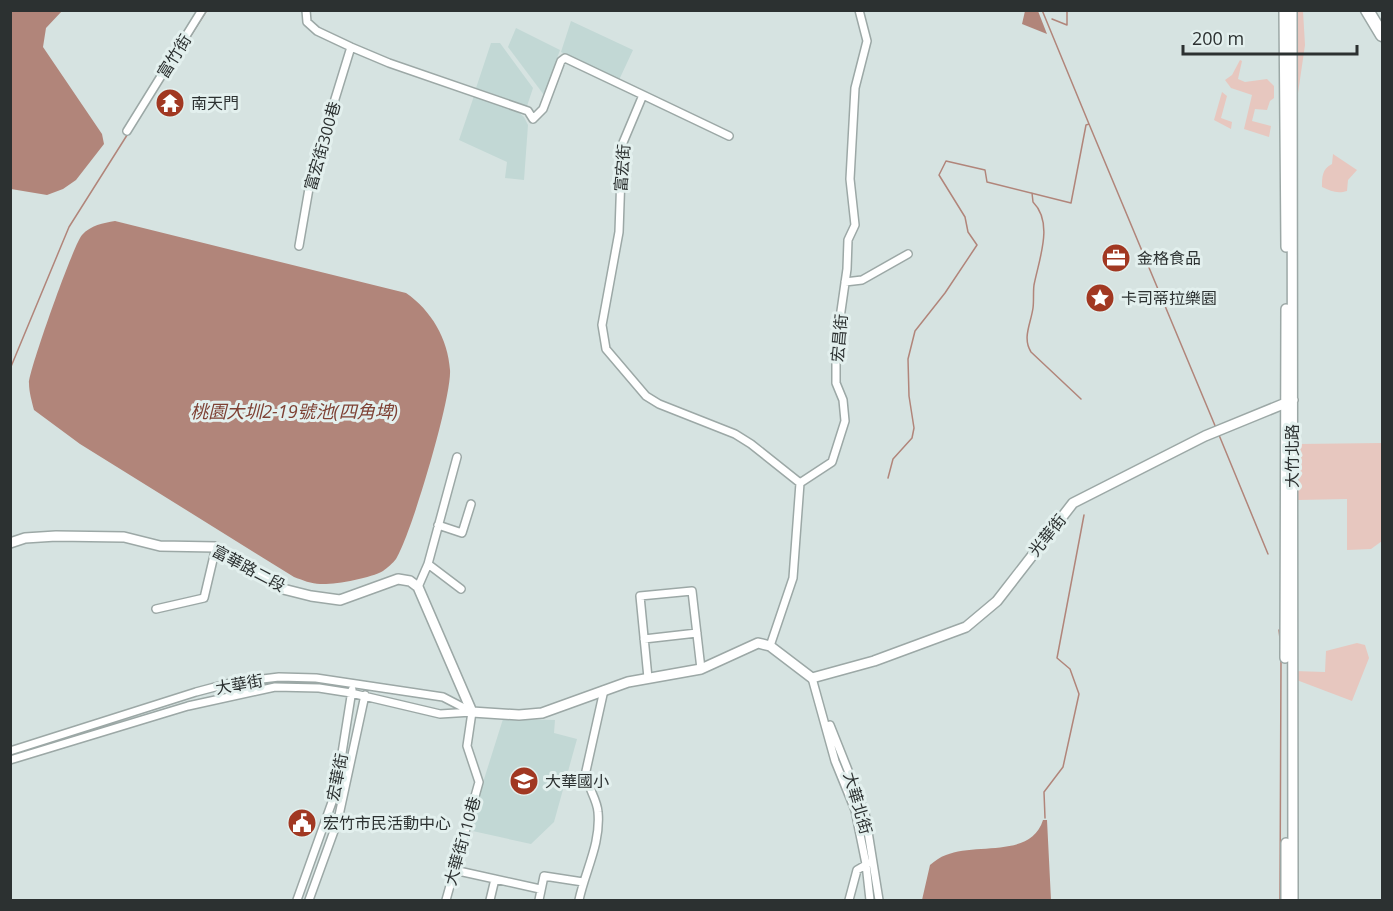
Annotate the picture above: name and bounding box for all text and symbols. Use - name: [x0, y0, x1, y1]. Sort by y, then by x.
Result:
- scale bar: [1183, 18, 1357, 56]
- text: 200 m: [1192, 26, 1244, 50]
- street label: 富竹街: [152, 30, 196, 82]
- temple icon: 南天門: [154, 87, 186, 119]
- place label: 南天門: [191, 92, 239, 114]
- street label: 富宏街300巷: [299, 99, 345, 193]
- street label: 富宏街: [609, 143, 635, 193]
- office icon: 金格食品: [1100, 242, 1132, 274]
- place label: 金格食品: [1137, 247, 1201, 269]
- place icon: 卡司蒂拉樂園: [1084, 282, 1116, 314]
- place label: 卡司蒂拉樂園: [1121, 287, 1217, 309]
- street label: 宏昌街: [826, 313, 852, 363]
- water label: 桃園大圳2-19號池(四角埤): [190, 399, 398, 423]
- street label: 大竹北路: [1281, 424, 1303, 488]
- street label: 光華街: [1023, 509, 1071, 561]
- street label: 富華路二段: [209, 540, 289, 596]
- street label: 大華街: [213, 669, 265, 699]
- street label: 宏華街: [322, 751, 352, 803]
- school or university icon: 大華國小: [508, 765, 540, 797]
- street label: 大華北街: [839, 769, 877, 837]
- place label: 大華國小: [545, 770, 609, 792]
- street label: 大華街110巷: [439, 794, 485, 888]
- public building icon: 宏竹市民活動中心: [286, 807, 318, 839]
- place label: 宏竹市民活動中心: [323, 812, 451, 834]

